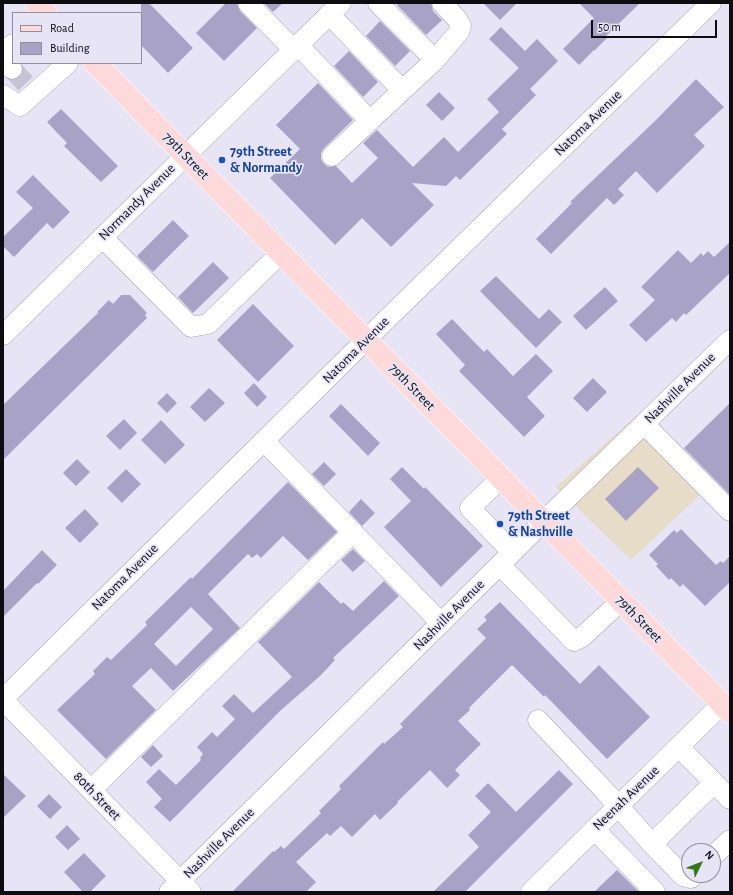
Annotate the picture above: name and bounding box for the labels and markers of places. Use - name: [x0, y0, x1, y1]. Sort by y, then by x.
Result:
- place label: 79th Street & Normandy: [230, 144, 302, 176]
- marker: 79th Street & Normandy: [217, 155, 227, 165]
- place label: 79th Street & Nashville: [508, 508, 573, 540]
- marker: 79th Street & Nashville: [495, 519, 505, 529]

